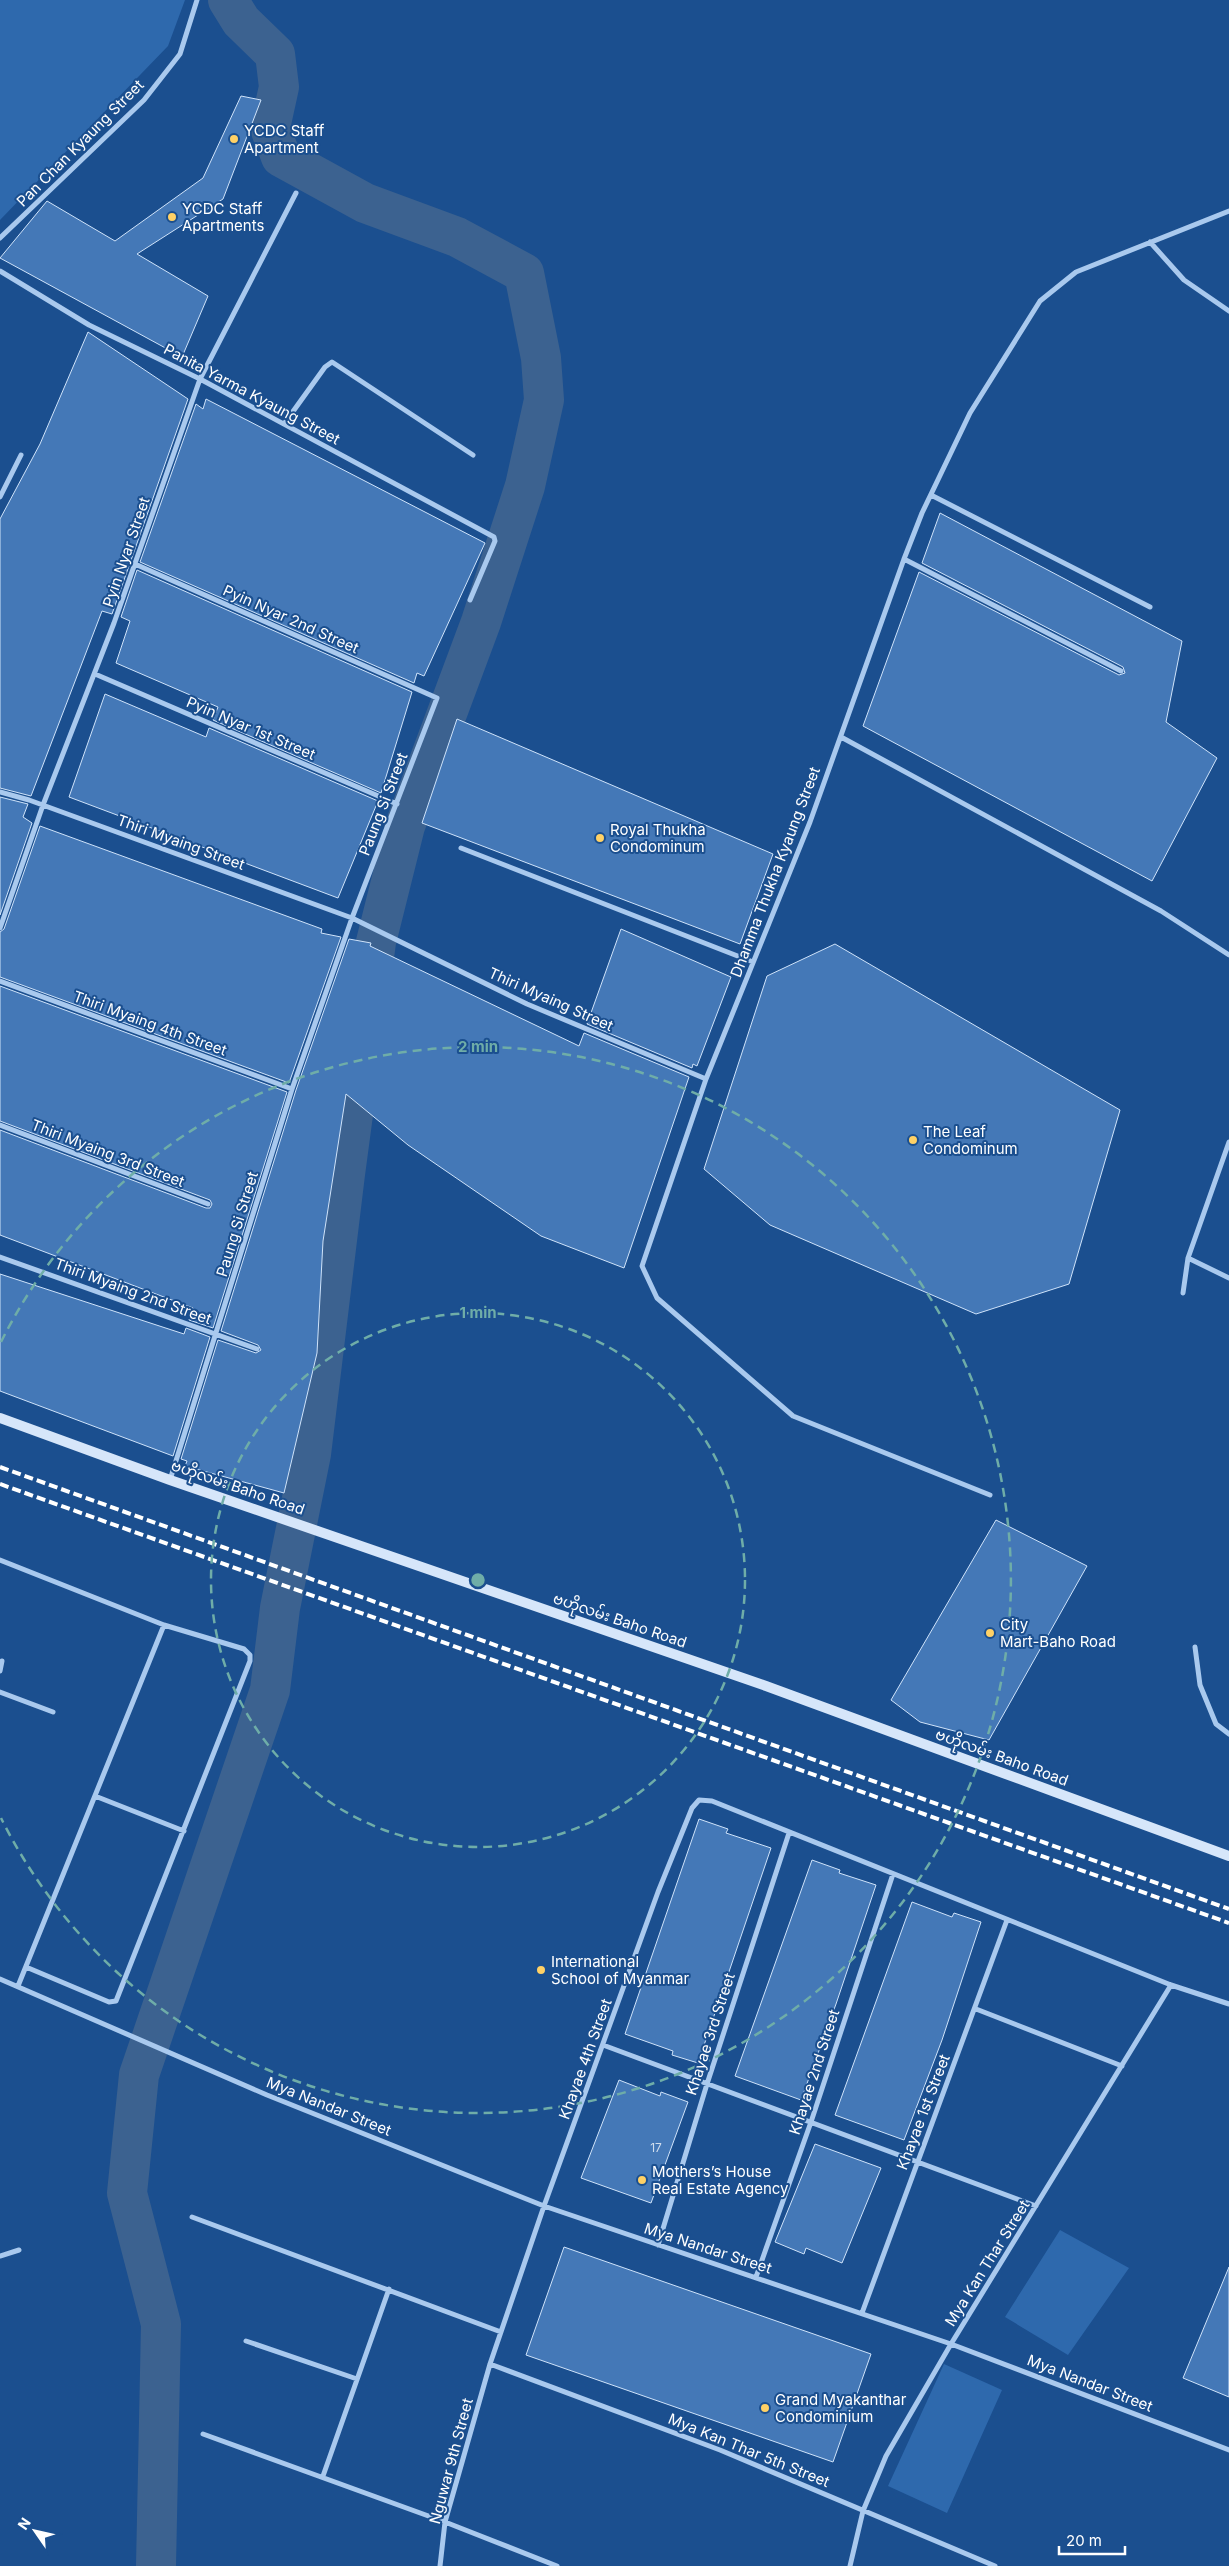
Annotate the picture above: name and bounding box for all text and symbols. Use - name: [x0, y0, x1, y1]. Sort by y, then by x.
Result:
- street label: Pan Chan Kyaung Street: [12, 75, 148, 211]
- place label: YCDC Staff Apartment: [244, 121, 325, 157]
- marker: YCDC Staff Apartment: [228, 133, 240, 145]
- place label: YCDC Staff Apartments: [182, 199, 264, 235]
- marker: YCDC Staff Apartments: [166, 211, 178, 223]
- street label: Panita Yarma Kyaung Street: [161, 339, 344, 449]
- street label: Pyin Nyar Street: [98, 494, 154, 609]
- street label: Pyin Nyar 2nd Street: [220, 581, 362, 658]
- street label: Pyin Nyar 1st Street: [184, 692, 318, 764]
- street label: Paung Si Street: [355, 750, 411, 858]
- street label: Dhamma Thukha Kyaung Street: [726, 764, 824, 980]
- street label: Thiri Myaing Street: [115, 810, 248, 874]
- place label: Royal Thukha Condominum: [610, 820, 706, 856]
- marker: Royal Thukha Condominum: [594, 832, 606, 844]
- street label: Thiri Myaing Street: [486, 963, 616, 1035]
- street label: Thiri Myaing 4th Street: [71, 986, 230, 1060]
- text: 2 min: [458, 1037, 498, 1056]
- street label: Thiri Myaing 3rd Street: [29, 1115, 187, 1191]
- place label: The Leaf Condominum: [923, 1122, 1018, 1158]
- marker: The Leaf Condominum: [907, 1134, 919, 1146]
- street label: Paung Si Street: [212, 1169, 262, 1279]
- street label: Thiri Myaing 2nd Street: [52, 1254, 214, 1328]
- text: 1 min: [459, 1303, 497, 1322]
- street label: ဗဟိုလမ်း Baho Road: [168, 1455, 307, 1522]
- centre of rings: [469, 1571, 487, 1589]
- street label: ဗဟိုလမ်း Baho Road: [550, 1588, 689, 1655]
- place label: City Mart-Baho Road: [1000, 1615, 1116, 1651]
- marker: City Mart-Baho Road: [984, 1627, 996, 1639]
- street label: ဗဟိုလမ်း Baho Road: [932, 1724, 1071, 1793]
- place label: International School of Myanmar: [551, 1952, 689, 1988]
- marker: International School of Myanmar: [535, 1964, 547, 1976]
- street label: Khayae 3rd Street: [681, 1970, 739, 2097]
- street label: Khayae 4th Street: [554, 1996, 616, 2122]
- street label: Khayae 2nd Street: [785, 2007, 843, 2137]
- street label: Khayae 1st Street: [892, 2051, 954, 2173]
- street label: Mya Nandar Street: [264, 2072, 394, 2140]
- house number: 17: [650, 2140, 662, 2155]
- place label: Mothers’s House Real Estate Agency: [652, 2162, 789, 2198]
- marker: Mothers’s House Real Estate Agency: [636, 2174, 648, 2186]
- street label: Mya Kan Thar Street: [940, 2196, 1034, 2330]
- street label: Mya Nandar Street: [642, 2218, 774, 2278]
- street label: Mya Nandar Street: [1025, 2350, 1156, 2416]
- place label: Grand Myakanthar Condominium: [775, 2390, 907, 2426]
- street label: Nguwar 9th Street: [425, 2396, 477, 2526]
- marker: Grand Myakanthar Condominium: [759, 2402, 771, 2414]
- street label: Mya Kan Thar 5th Street: [665, 2409, 833, 2491]
- north arrow: [10, 2506, 60, 2556]
- text: N: [14, 2514, 34, 2533]
- scale bar: [1059, 2524, 1125, 2556]
- text: 20 m: [1066, 2531, 1102, 2550]

